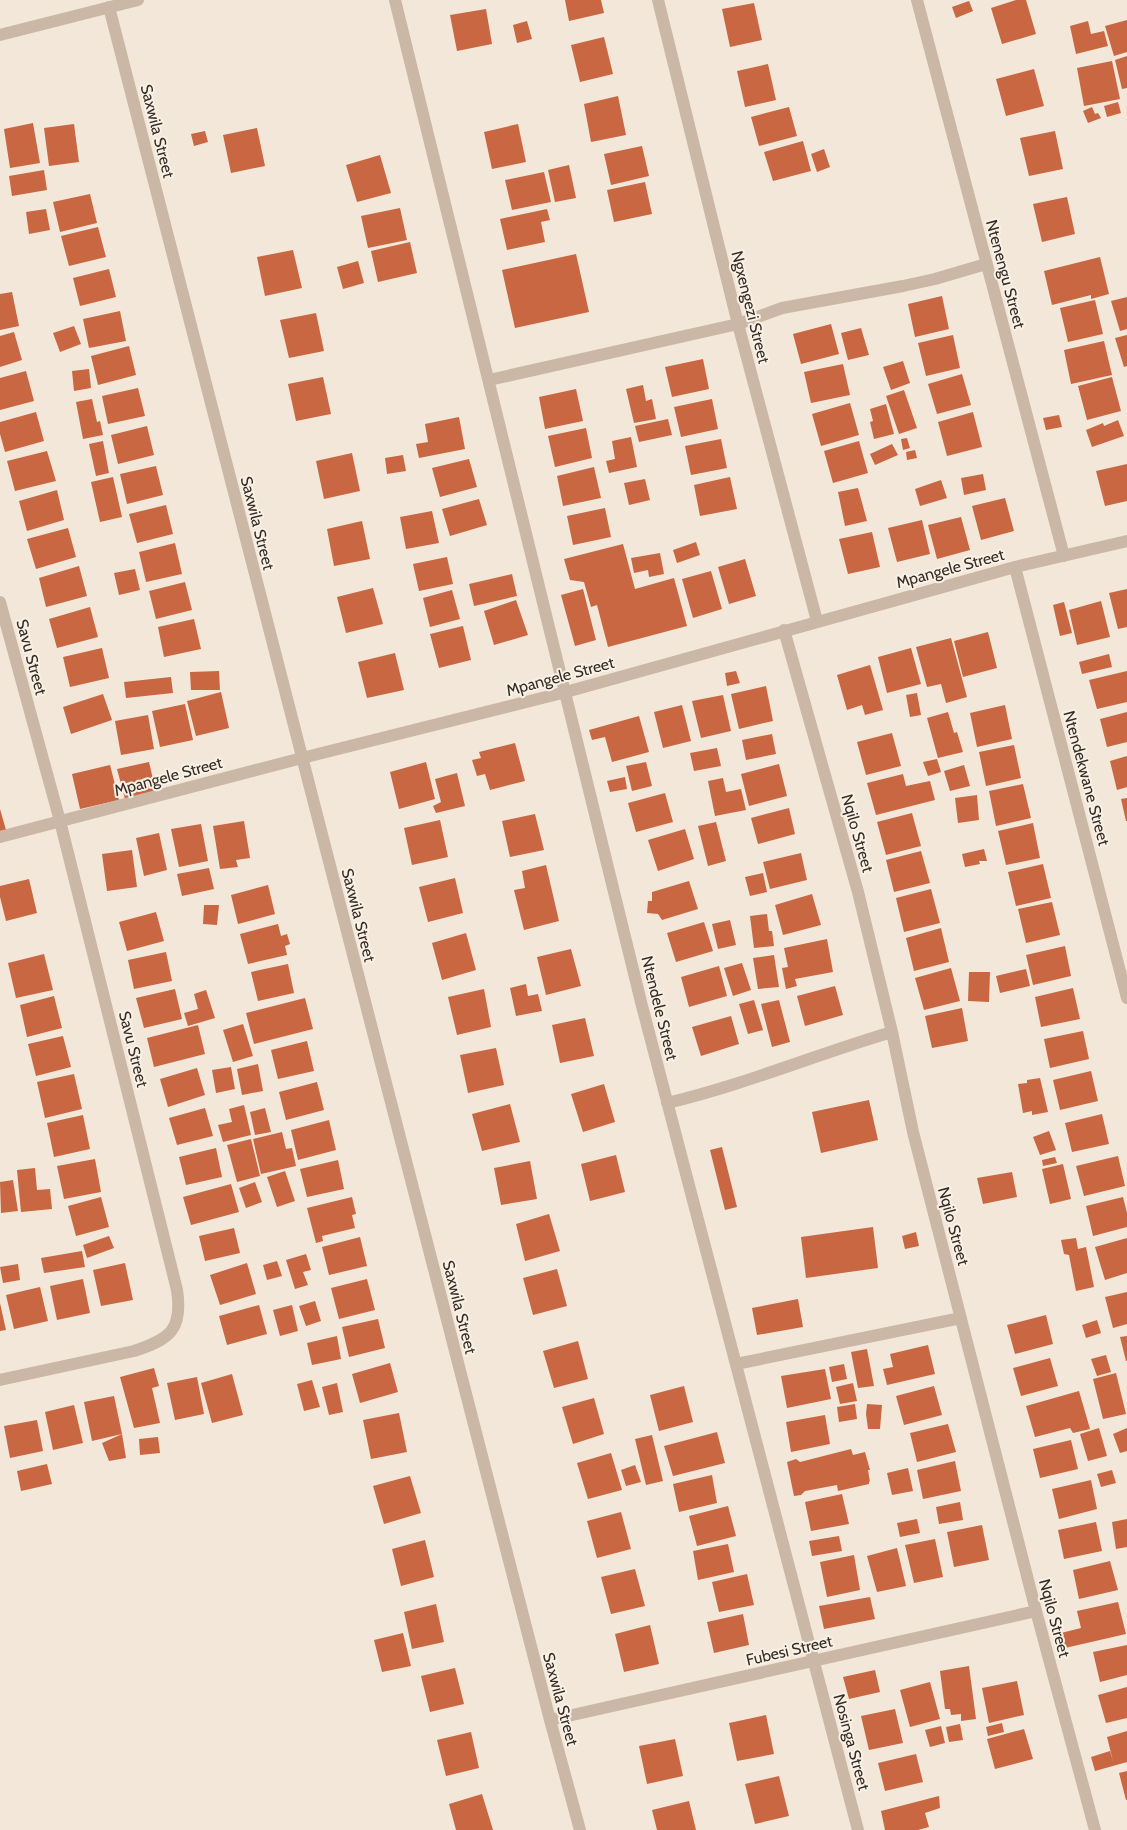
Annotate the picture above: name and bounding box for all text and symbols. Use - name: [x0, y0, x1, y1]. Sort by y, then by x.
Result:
- street label: Saxwila Street: [137, 82, 178, 180]
- street label: Ntenengu Street: [982, 218, 1029, 331]
- street label: Ngxengezi Street: [727, 249, 774, 366]
- street label: Saxwila Street: [237, 474, 278, 572]
- street label: Mpangele Street: [894, 545, 1007, 592]
- street label: Savu Street: [12, 617, 51, 698]
- street label: Mpangele Street: [504, 653, 617, 700]
- street label: Ntendekwane Street: [1059, 709, 1114, 848]
- street label: Mpangele Street: [112, 753, 225, 800]
- street label: Nqilo Street: [837, 792, 878, 875]
- street label: Saxwila Street: [338, 866, 379, 964]
- street label: Ntendele Street: [637, 954, 682, 1063]
- street label: Savu Street: [115, 1009, 152, 1090]
- street label: Nqilo Street: [934, 1185, 973, 1268]
- street label: Saxwila Street: [439, 1258, 480, 1356]
- street label: Nqilo Street: [1035, 1577, 1074, 1660]
- street label: Fubesi Street: [744, 1631, 835, 1670]
- street label: Saxwila Street: [539, 1650, 582, 1748]
- street label: Nosinga Street: [830, 1692, 874, 1793]

